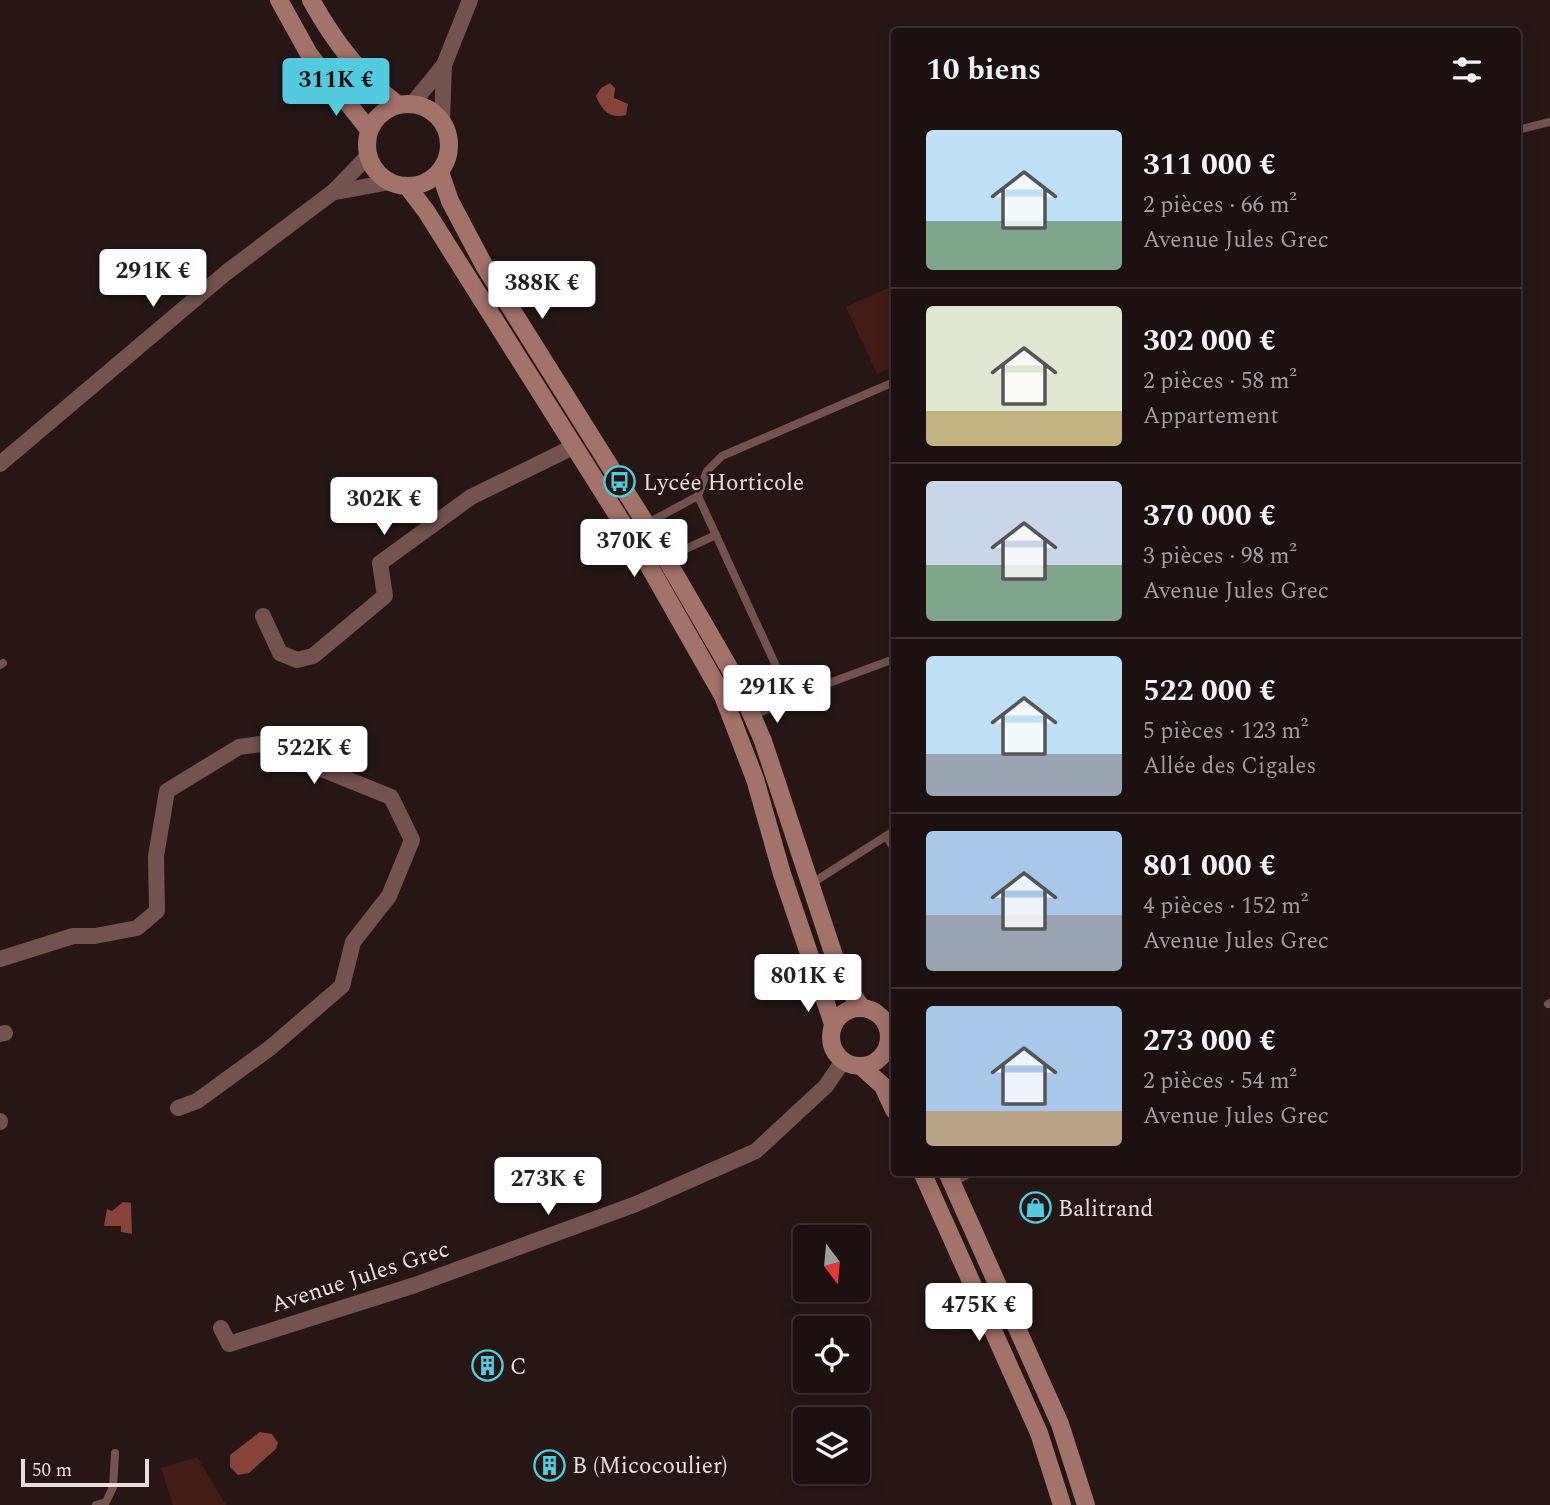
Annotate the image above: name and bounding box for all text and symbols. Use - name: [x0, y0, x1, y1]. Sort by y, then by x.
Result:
- text: 10 biens: [926, 47, 1041, 93]
- icon: filters: [1448, 51, 1486, 89]
- pin: 311K €: [279, 58, 393, 118]
- text: 311K €: [298, 63, 374, 98]
- text: 311 000 €: [1143, 142, 1276, 188]
- icon: home: [982, 158, 1066, 242]
- text: 2 pièces · 66 m²: [1143, 188, 1297, 223]
- text: Avenue Jules Grec: [1143, 223, 1329, 258]
- pin: 291K €: [96, 250, 210, 309]
- text: 291K €: [115, 254, 191, 289]
- pin: 388K €: [485, 262, 599, 321]
- text: 388K €: [504, 266, 580, 301]
- text: 302 000 €: [1143, 318, 1276, 364]
- icon: home: [982, 334, 1066, 418]
- text: 2 pièces · 58 m²: [1143, 364, 1297, 399]
- text: Appartement: [1143, 399, 1279, 434]
- bus stop icon: Lycée Horticole: [603, 465, 637, 499]
- place label: Lycée Horticole: [643, 466, 804, 501]
- pin: 302K €: [327, 477, 441, 537]
- text: 302K €: [346, 482, 422, 517]
- text: 370 000 €: [1143, 493, 1276, 539]
- icon: home: [982, 509, 1066, 593]
- pin: 370K €: [577, 520, 691, 579]
- text: 370K €: [596, 524, 672, 559]
- text: 3 pièces · 98 m²: [1143, 539, 1297, 574]
- text: Avenue Jules Grec: [1143, 574, 1329, 609]
- pin: 291K €: [720, 666, 834, 725]
- text: 522 000 €: [1143, 668, 1276, 714]
- text: 291K €: [739, 670, 815, 705]
- icon: home: [982, 684, 1066, 768]
- text: 5 pièces · 123 m²: [1143, 714, 1308, 749]
- pin: 522K €: [257, 726, 371, 786]
- text: 522K €: [276, 731, 352, 766]
- text: Allée des Cigales: [1143, 749, 1316, 784]
- text: 801 000 €: [1143, 843, 1276, 889]
- icon: home: [982, 859, 1066, 943]
- text: 4 pièces · 152 m²: [1143, 889, 1308, 924]
- text: Avenue Jules Grec: [1143, 924, 1329, 959]
- pin: 801K €: [751, 954, 865, 1014]
- text: 801K €: [770, 959, 846, 994]
- text: 273 000 €: [1143, 1018, 1276, 1064]
- icon: home: [982, 1034, 1066, 1118]
- text: 2 pièces · 54 m²: [1143, 1064, 1297, 1099]
- text: Avenue Jules Grec: [1143, 1099, 1329, 1134]
- pin: 273K €: [491, 1158, 605, 1217]
- text: 273K €: [510, 1162, 586, 1197]
- shop icon: Balitrand: [1018, 1191, 1052, 1225]
- place label: Balitrand: [1058, 1192, 1154, 1227]
- north arrow: [793, 1225, 870, 1302]
- map controls: [793, 1225, 870, 1484]
- street label: Avenue Jules Grec: [267, 1232, 454, 1323]
- pin: 475K €: [922, 1284, 1036, 1343]
- text: 475K €: [941, 1288, 1017, 1323]
- button: locate: [793, 1316, 870, 1393]
- building icon: C: [470, 1349, 504, 1383]
- place label: C: [510, 1350, 527, 1385]
- button: layers: [793, 1407, 870, 1484]
- building icon: B (Micocoulier): [532, 1448, 566, 1482]
- place label: B (Micocoulier): [572, 1449, 728, 1484]
- scale bar: [21, 1456, 149, 1488]
- text: 50 m: [32, 1456, 72, 1485]

